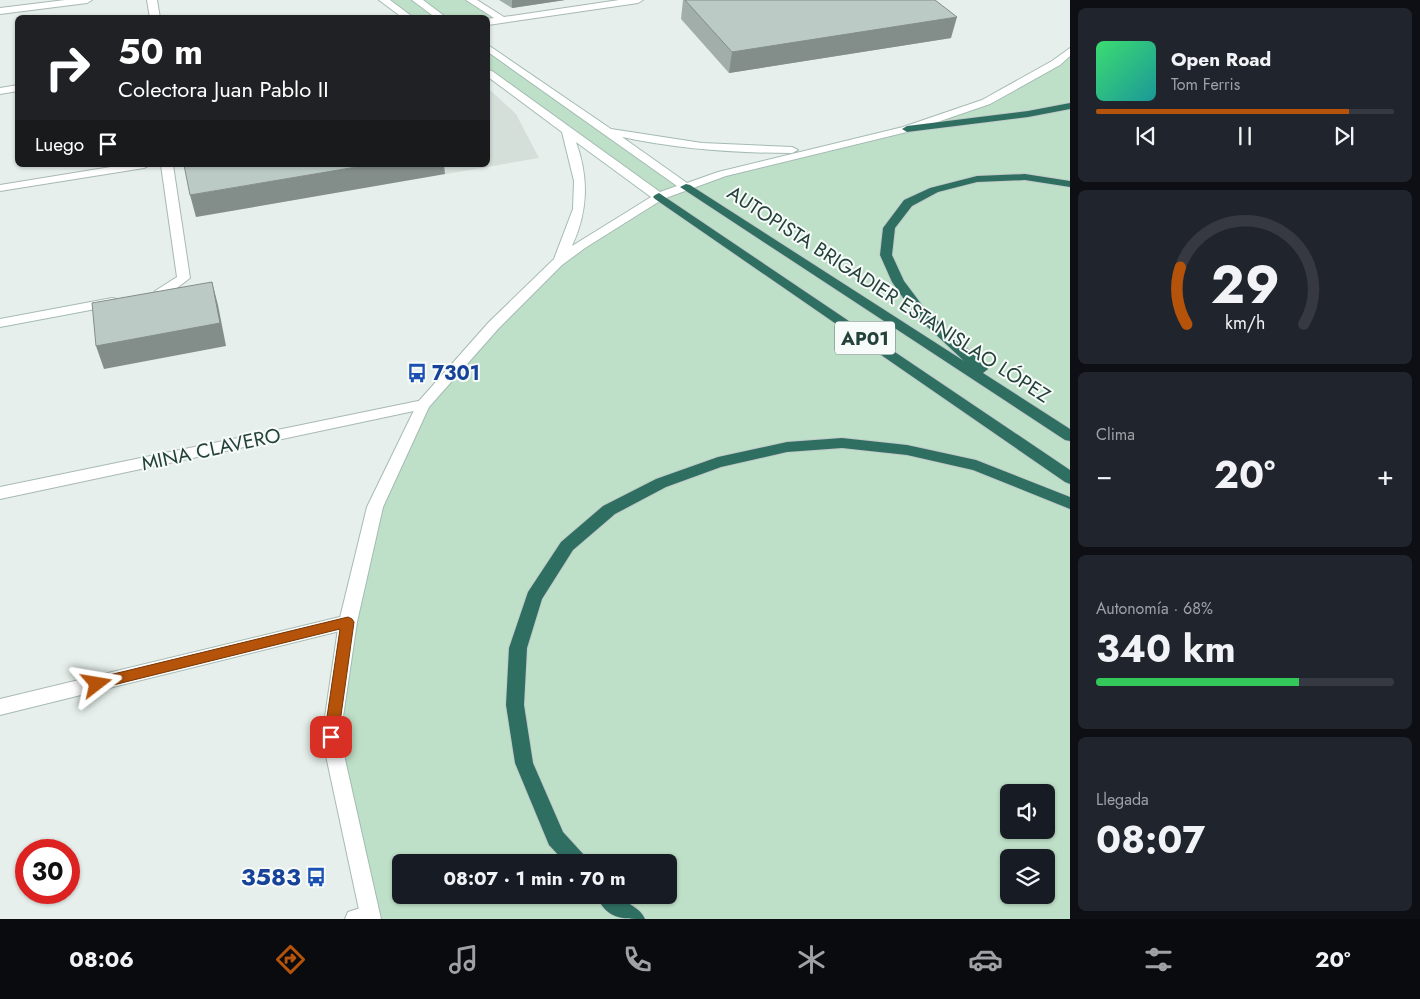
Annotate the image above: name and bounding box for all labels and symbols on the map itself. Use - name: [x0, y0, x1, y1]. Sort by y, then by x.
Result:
- street label: AUTOPISTA BRIGADIER ESTANISLAO LÓPEZ: [721, 179, 1056, 410]
- road number: AP01: [835, 322, 895, 354]
- place label: 7301: [432, 359, 480, 388]
- bus stop icon: 7301: [406, 362, 428, 384]
- street label: MINA CLAVERO: [139, 421, 283, 478]
- position arrow: [70, 657, 122, 709]
- pin: [310, 716, 352, 758]
- speed limit sign: 30: [15, 839, 80, 904]
- place label: 3583: [241, 859, 301, 894]
- bus stop icon: 3583: [305, 866, 327, 888]

